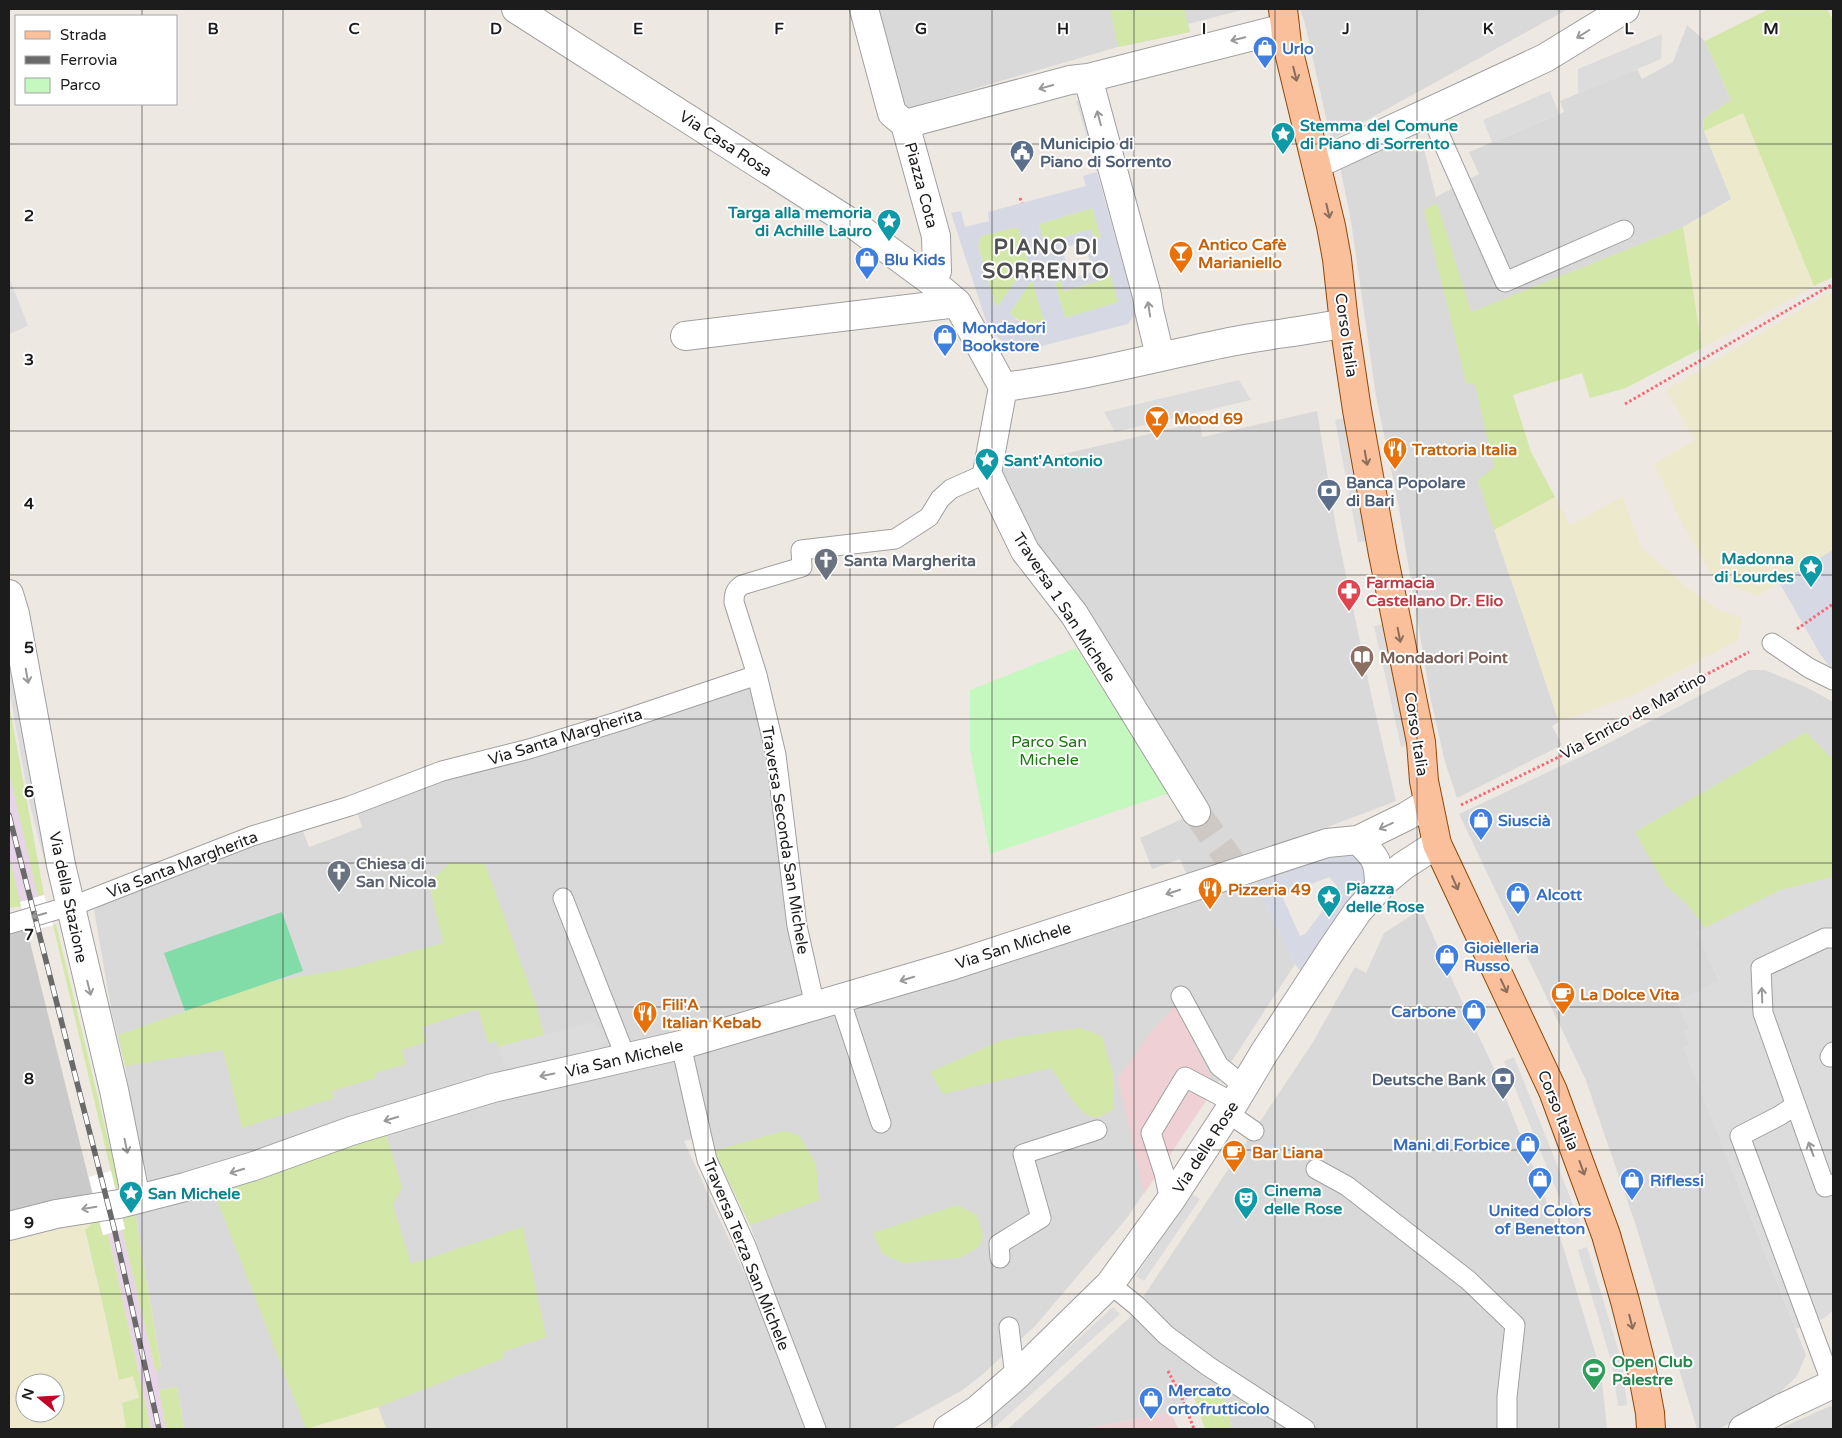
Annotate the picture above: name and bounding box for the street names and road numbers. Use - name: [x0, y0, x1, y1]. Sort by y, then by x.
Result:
- street label: Via Casa Rosa: [675, 106, 776, 181]
- street label: Piazza Cota: [900, 140, 942, 231]
- street label: Corso Italia: [1330, 292, 1362, 378]
- street label: Traversa 1 San Michele: [1008, 529, 1120, 686]
- street label: Via Enrico de Martino: [1557, 667, 1710, 764]
- street label: Corso Italia: [1400, 691, 1433, 778]
- street label: Via Santa Margherita: [486, 704, 645, 770]
- street label: Traversa Seconda San Michele: [757, 725, 813, 956]
- street label: Via Santa Margherita: [104, 827, 261, 903]
- street label: Via della Stazione: [44, 830, 92, 965]
- street label: Via San Michele: [953, 918, 1074, 974]
- street label: Via San Michele: [563, 1036, 685, 1082]
- street label: Corso Italia: [1533, 1067, 1583, 1153]
- street label: Via delle Rose: [1169, 1098, 1243, 1198]
- street label: Traversa Terza San Michele: [698, 1155, 794, 1353]

